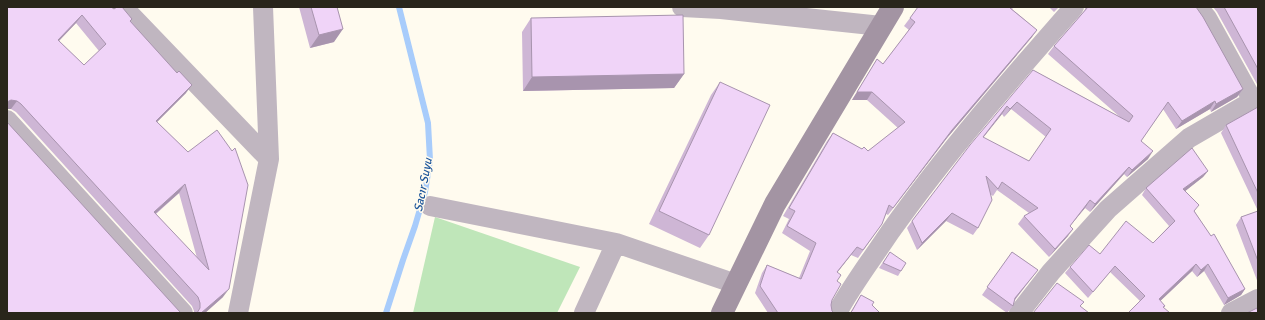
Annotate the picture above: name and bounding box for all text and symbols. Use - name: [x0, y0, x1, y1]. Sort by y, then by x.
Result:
- water label: Sacır Suyu: [411, 156, 436, 213]

